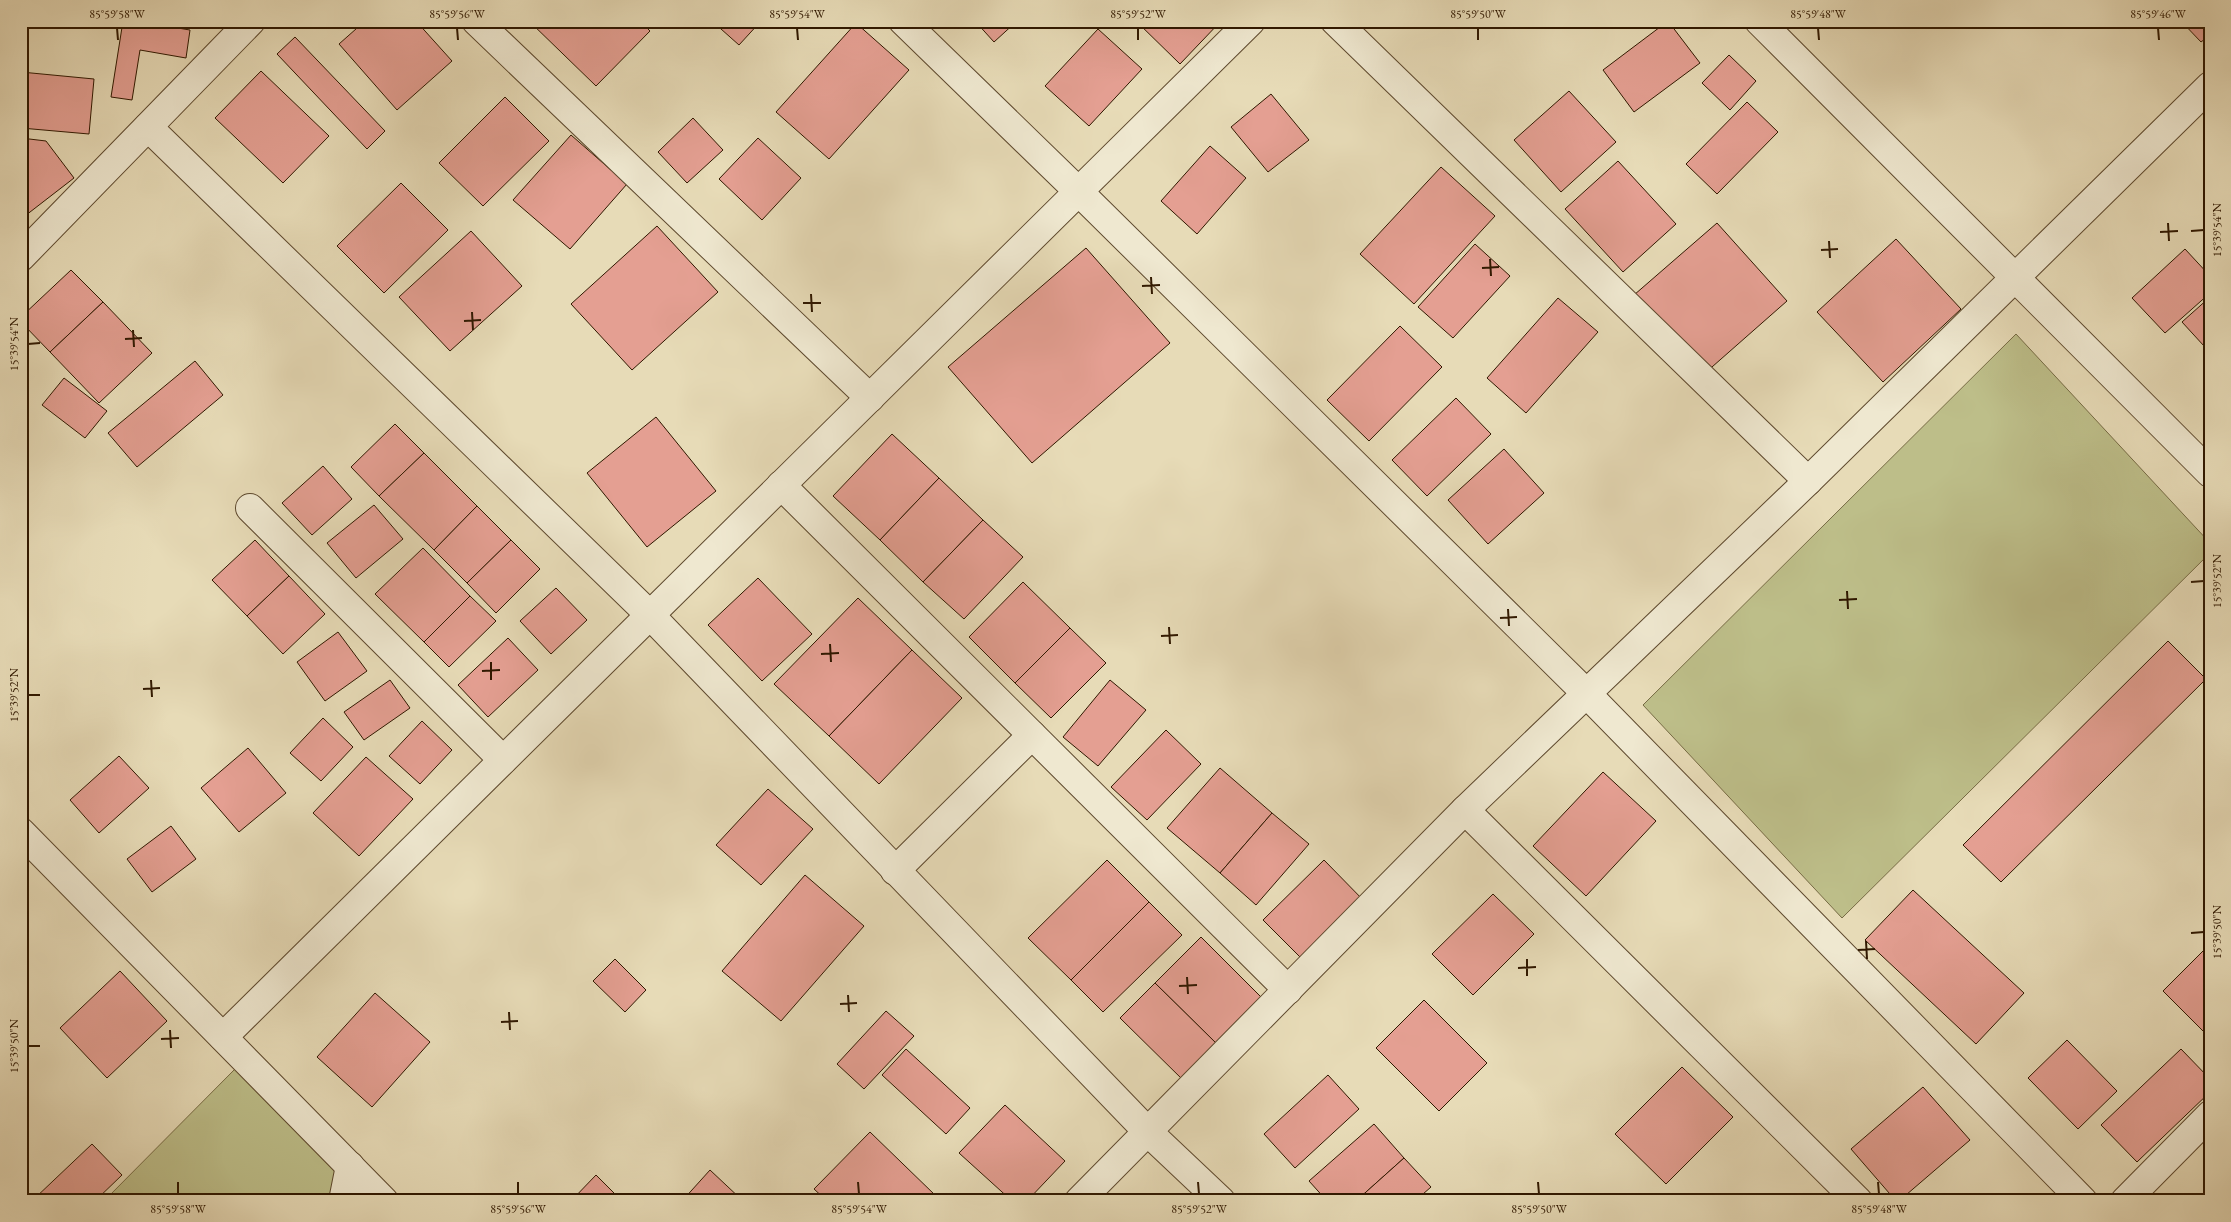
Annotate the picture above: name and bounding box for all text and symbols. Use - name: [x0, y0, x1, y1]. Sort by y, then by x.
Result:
- text: 85°59'58"W: [89, 6, 146, 22]
- text: 85°59'56"W: [429, 6, 486, 22]
- text: 85°59'54"W: [769, 6, 826, 22]
- text: 85°59'52"W: [1110, 6, 1167, 22]
- text: 85°59'50"W: [1450, 6, 1507, 22]
- text: 85°59'48"W: [1790, 6, 1847, 22]
- text: 85°59'46"W: [2130, 6, 2187, 22]
- text: 15°39'54"N: [2209, 203, 2225, 257]
- text: 15°39'54"N: [6, 317, 22, 371]
- text: 15°39'52"N: [2209, 554, 2225, 608]
- text: 15°39'52"N: [6, 668, 22, 722]
- text: 15°39'50"N: [2209, 905, 2225, 959]
- text: 15°39'50"N: [6, 1019, 22, 1073]
- text: 85°59'58"W: [150, 1201, 207, 1217]
- text: 85°59'56"W: [490, 1201, 547, 1217]
- text: 85°59'54"W: [831, 1201, 888, 1217]
- text: 85°59'52"W: [1171, 1201, 1228, 1217]
- text: 85°59'50"W: [1511, 1201, 1568, 1217]
- text: 85°59'48"W: [1851, 1201, 1908, 1217]

